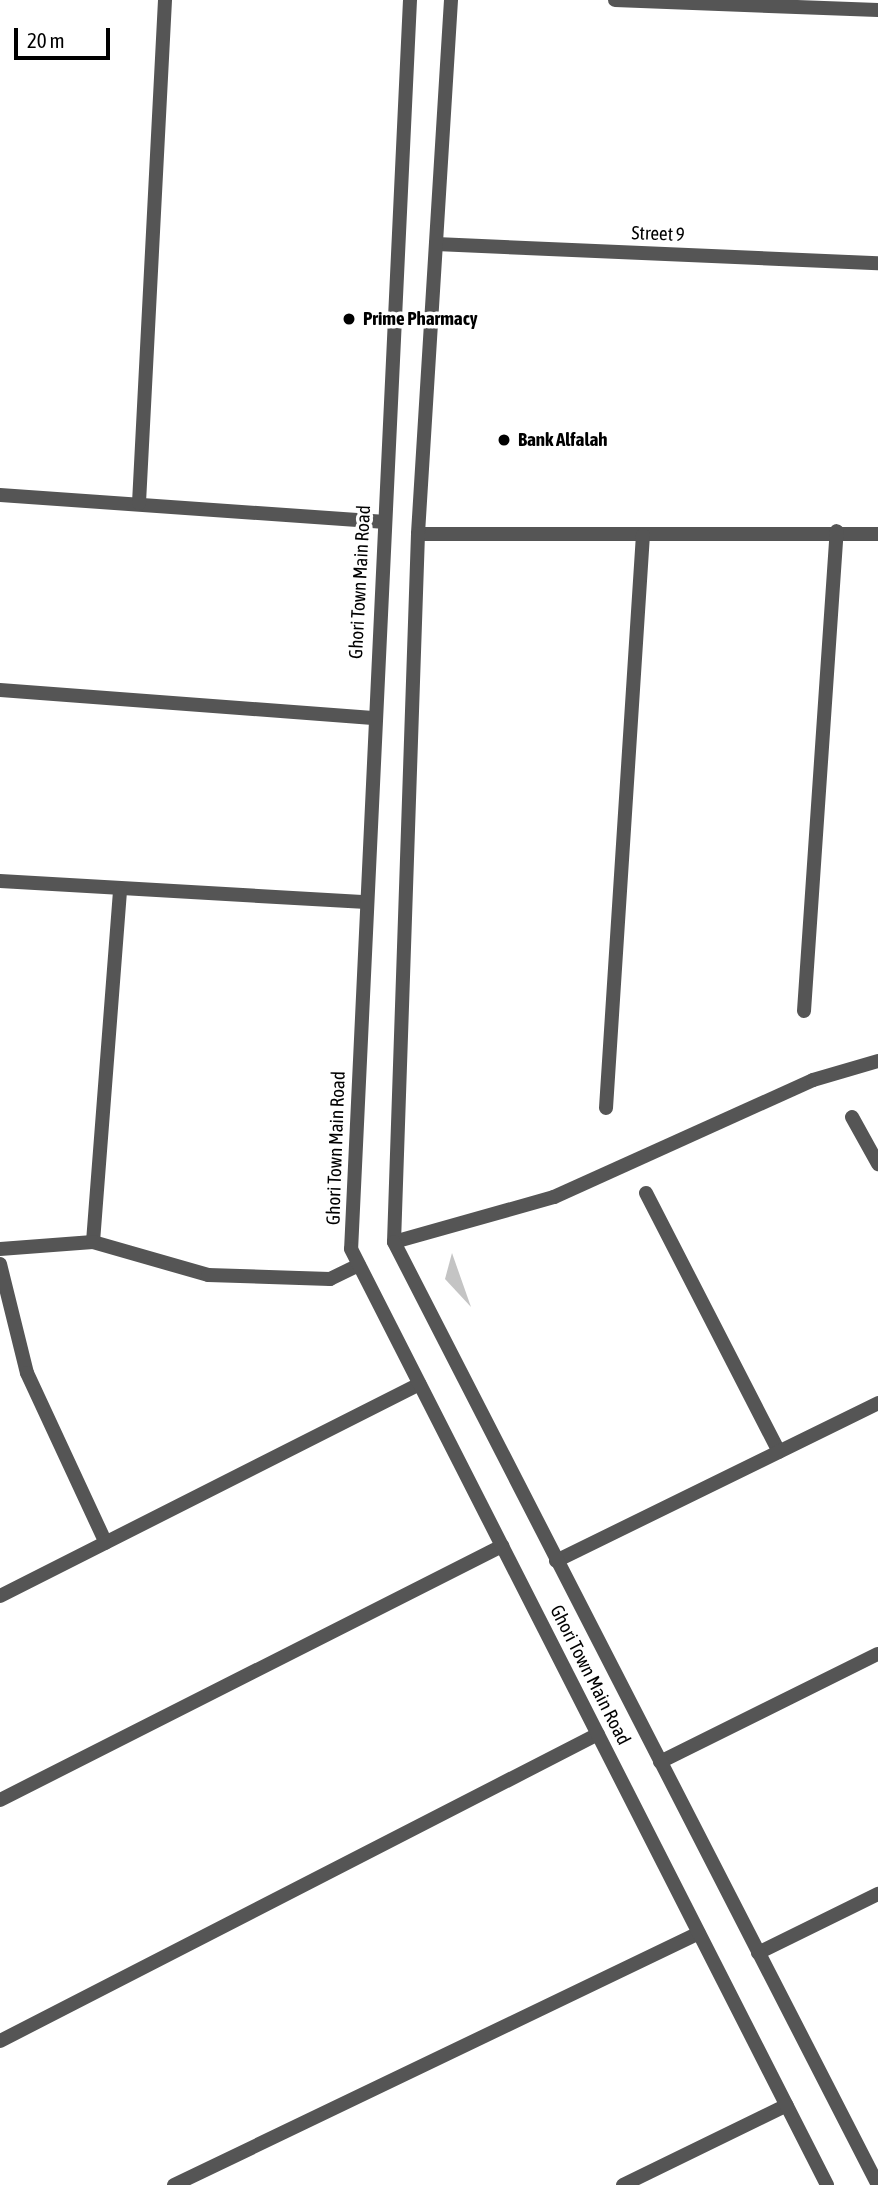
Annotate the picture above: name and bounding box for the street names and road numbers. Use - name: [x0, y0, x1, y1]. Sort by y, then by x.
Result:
- street label: Street 9: [631, 222, 685, 246]
- street label: Ghori Town Main Road: [345, 505, 375, 659]
- street label: Ghori Town Main Road: [322, 1071, 350, 1225]
- street label: Ghori Town Main Road: [545, 1601, 635, 1749]

